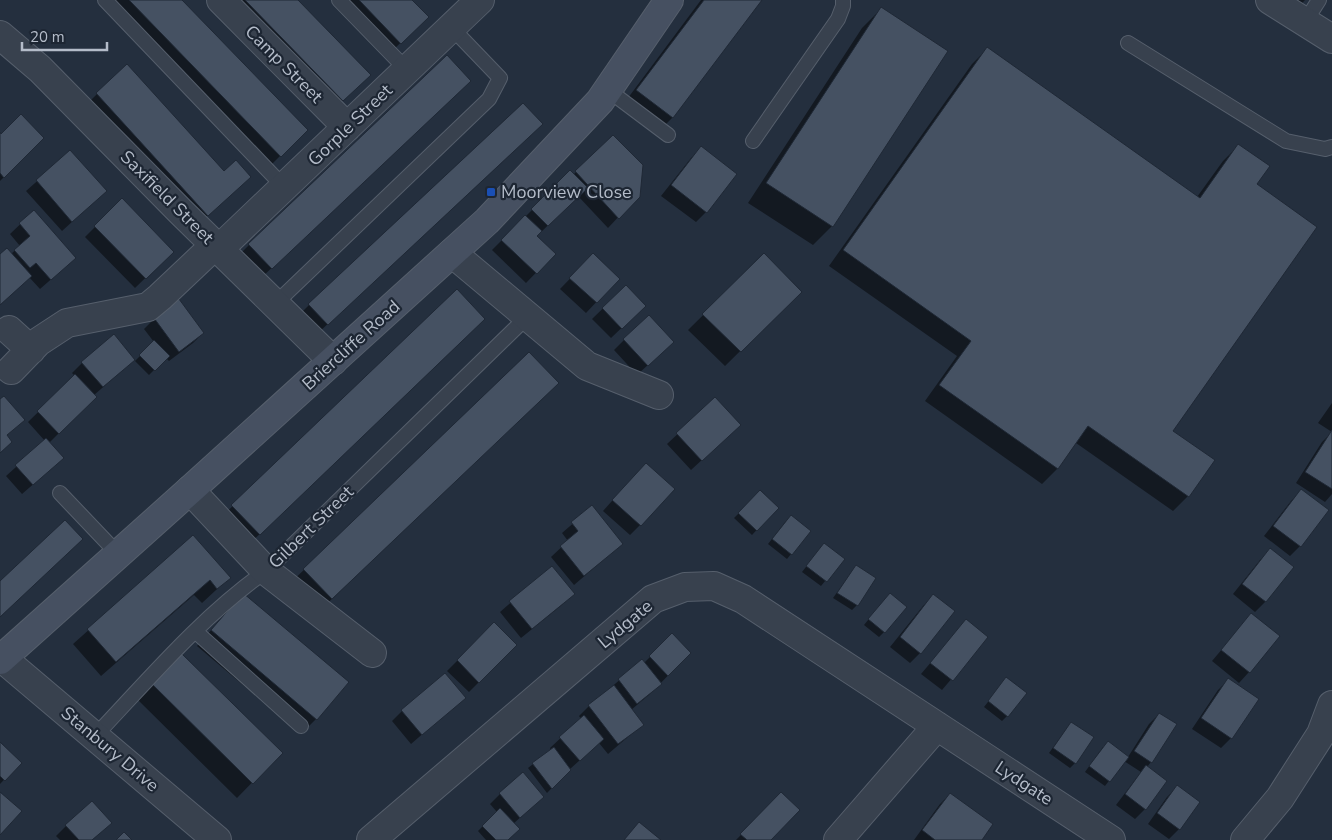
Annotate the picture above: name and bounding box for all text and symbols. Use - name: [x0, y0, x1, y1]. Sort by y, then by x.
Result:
- scale bar: [22, 20, 108, 52]
- street label: Camp Street: [240, 20, 329, 109]
- text: 20 m: [30, 27, 65, 47]
- street label: Gorple Street: [303, 78, 398, 171]
- street label: Saxifield Street: [115, 145, 220, 250]
- place label: Moorview Close: [501, 180, 632, 204]
- marker: Moorview Close: [485, 186, 497, 198]
- street label: Briercliffe Road: [297, 295, 405, 395]
- street label: Gilbert Street: [263, 480, 359, 574]
- street label: Lydgate: [593, 594, 657, 654]
- street label: Stanbury Drive: [56, 701, 164, 797]
- street label: Lydgate: [990, 755, 1058, 811]

